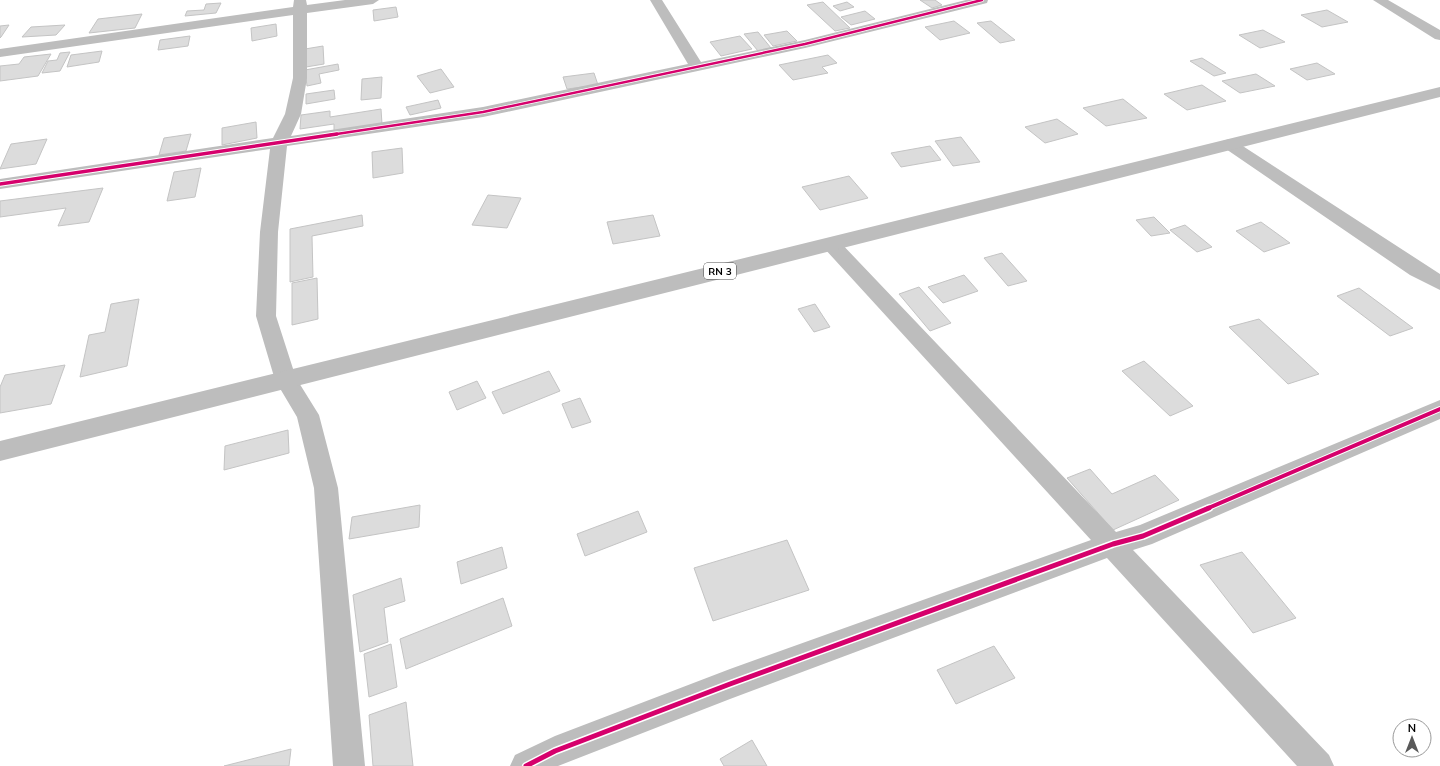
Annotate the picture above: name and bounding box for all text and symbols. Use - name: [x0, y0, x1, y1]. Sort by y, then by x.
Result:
- road number: RN 3: [704, 263, 736, 279]
- north arrow: [1392, 718, 1432, 758]
- text: N: [1408, 721, 1416, 735]

